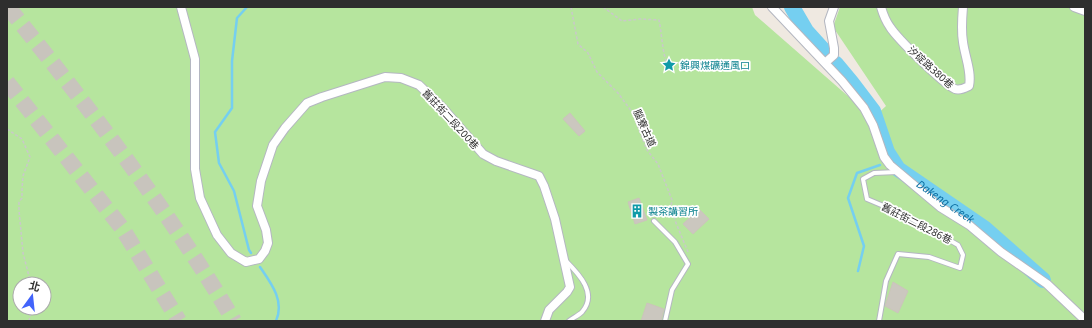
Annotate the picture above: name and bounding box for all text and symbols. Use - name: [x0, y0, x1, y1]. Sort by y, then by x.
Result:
- street label: 汐碇路380巷: [905, 43, 957, 91]
- place icon: 錦興煤礦通風口: [661, 57, 677, 73]
- place label: 錦興煤礦通風口: [680, 58, 750, 72]
- street label: 舊莊街二段200巷: [420, 86, 482, 152]
- street label: 腦寮古道: [630, 107, 660, 149]
- water label: Dakeng Creek: [914, 176, 978, 227]
- street label: 舊莊街二段286巷: [879, 199, 955, 247]
- building icon: 製茶講習所: [629, 203, 645, 219]
- place label: 製茶講習所: [648, 204, 698, 218]
- north arrow: [12, 276, 52, 316]
- text: 北: [27, 277, 42, 295]

